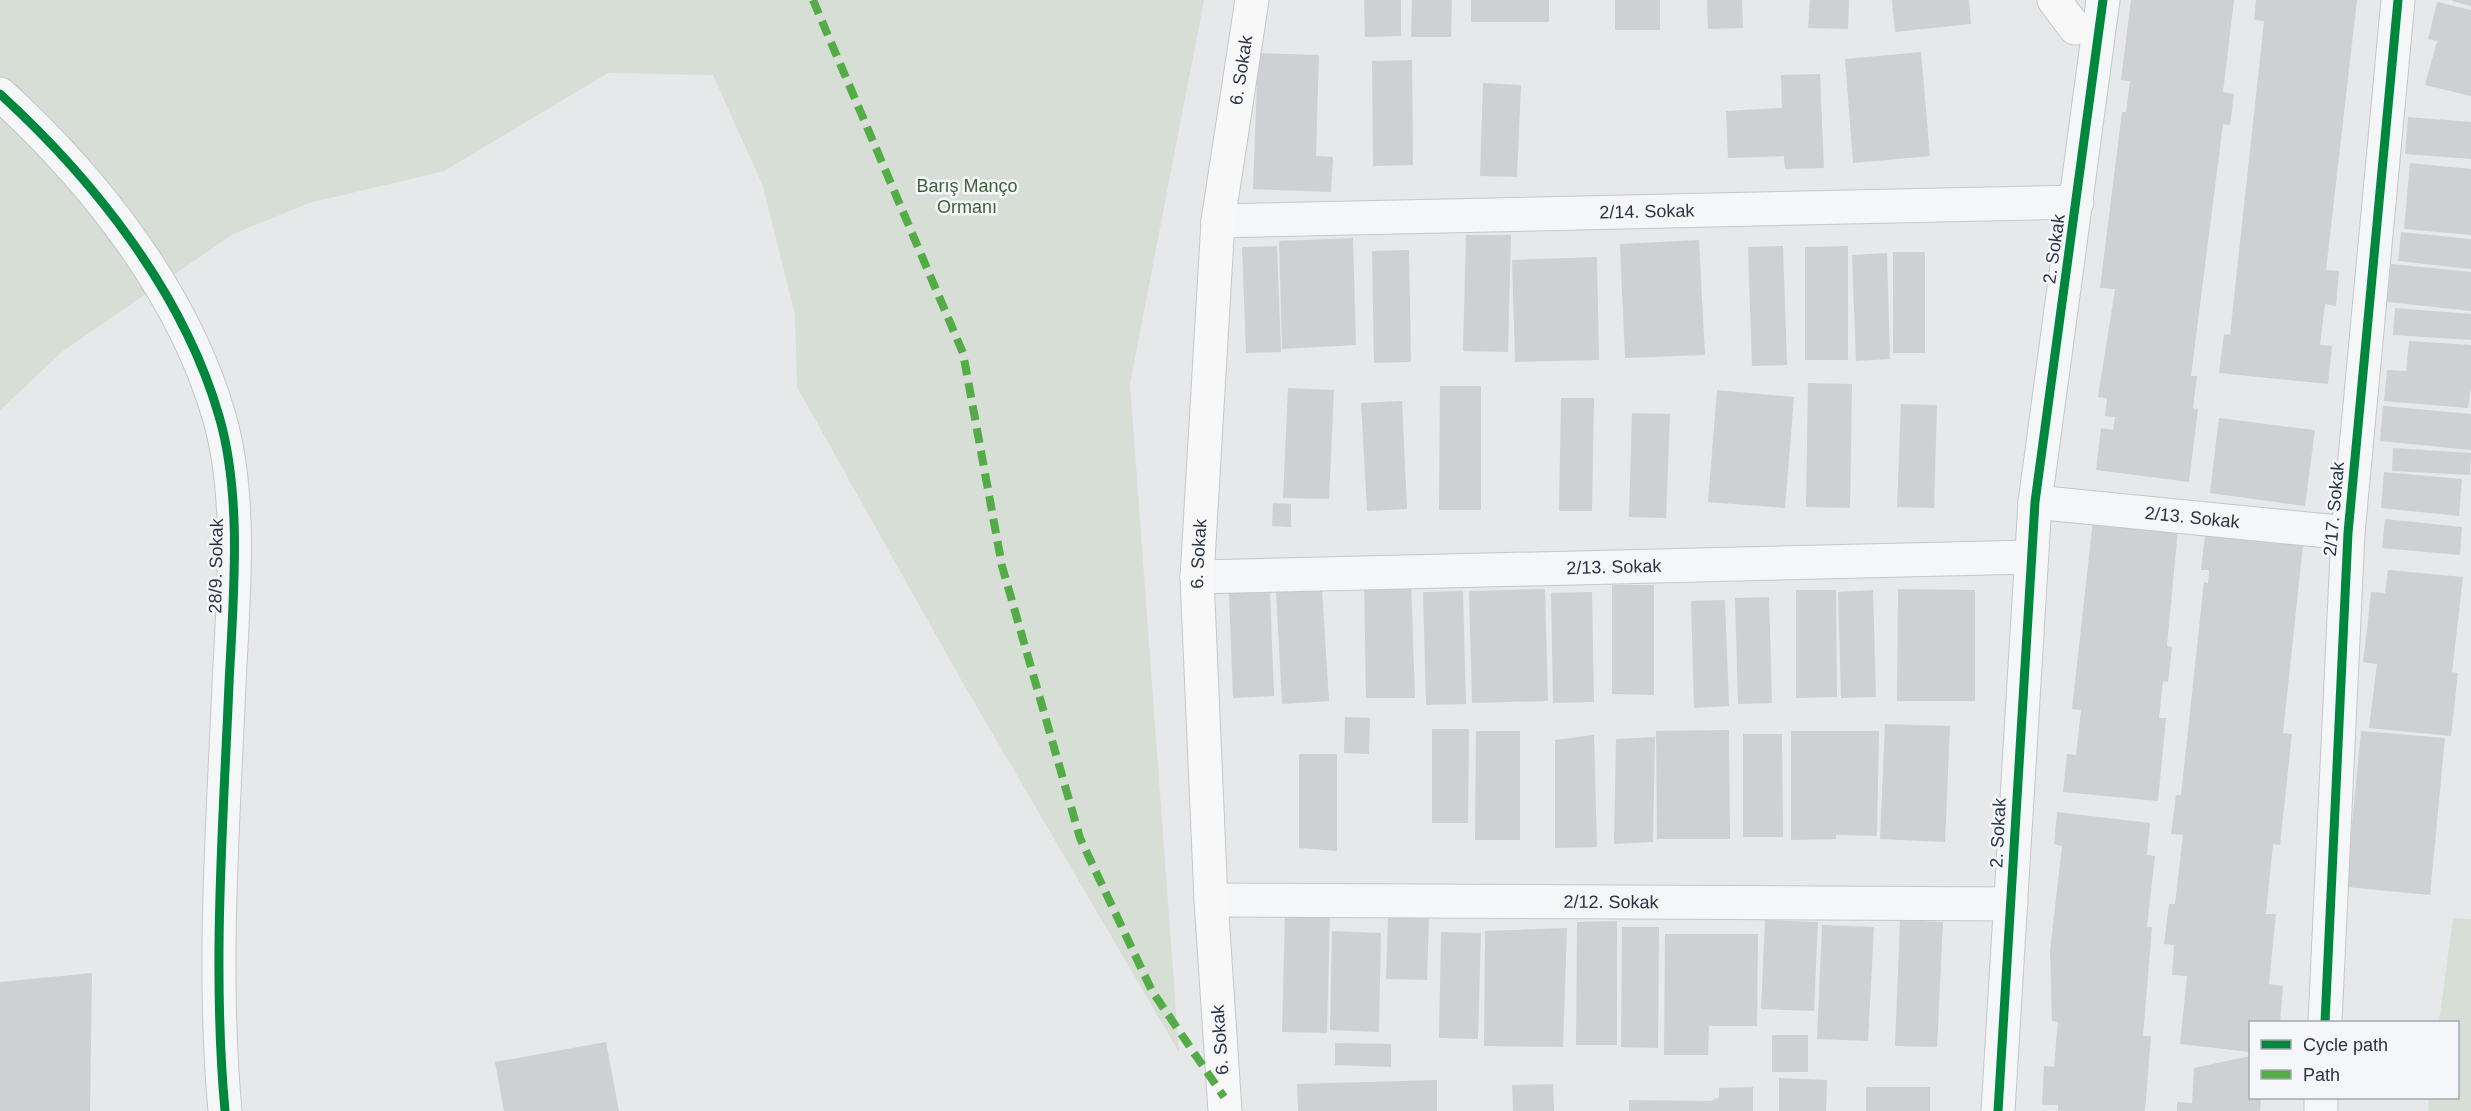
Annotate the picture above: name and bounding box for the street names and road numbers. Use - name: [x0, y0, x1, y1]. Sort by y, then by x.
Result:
- street label: 6. Sokak: [1226, 33, 1257, 106]
- street label: 2/14. Sokak: [1599, 200, 1696, 223]
- street label: 2. Sokak: [2039, 212, 2069, 285]
- street label: 2/17. Sokak: [2320, 460, 2348, 557]
- street label: 2/13. Sokak: [2144, 503, 2242, 532]
- street label: 28/9. Sokak: [205, 517, 227, 614]
- street label: 6. Sokak: [1187, 517, 1210, 589]
- street label: 2/13. Sokak: [1566, 556, 1663, 578]
- street label: 2. Sokak: [1986, 797, 2010, 868]
- street label: 2/12. Sokak: [1563, 892, 1660, 912]
- street label: 6. Sokak: [1208, 1003, 1232, 1076]

